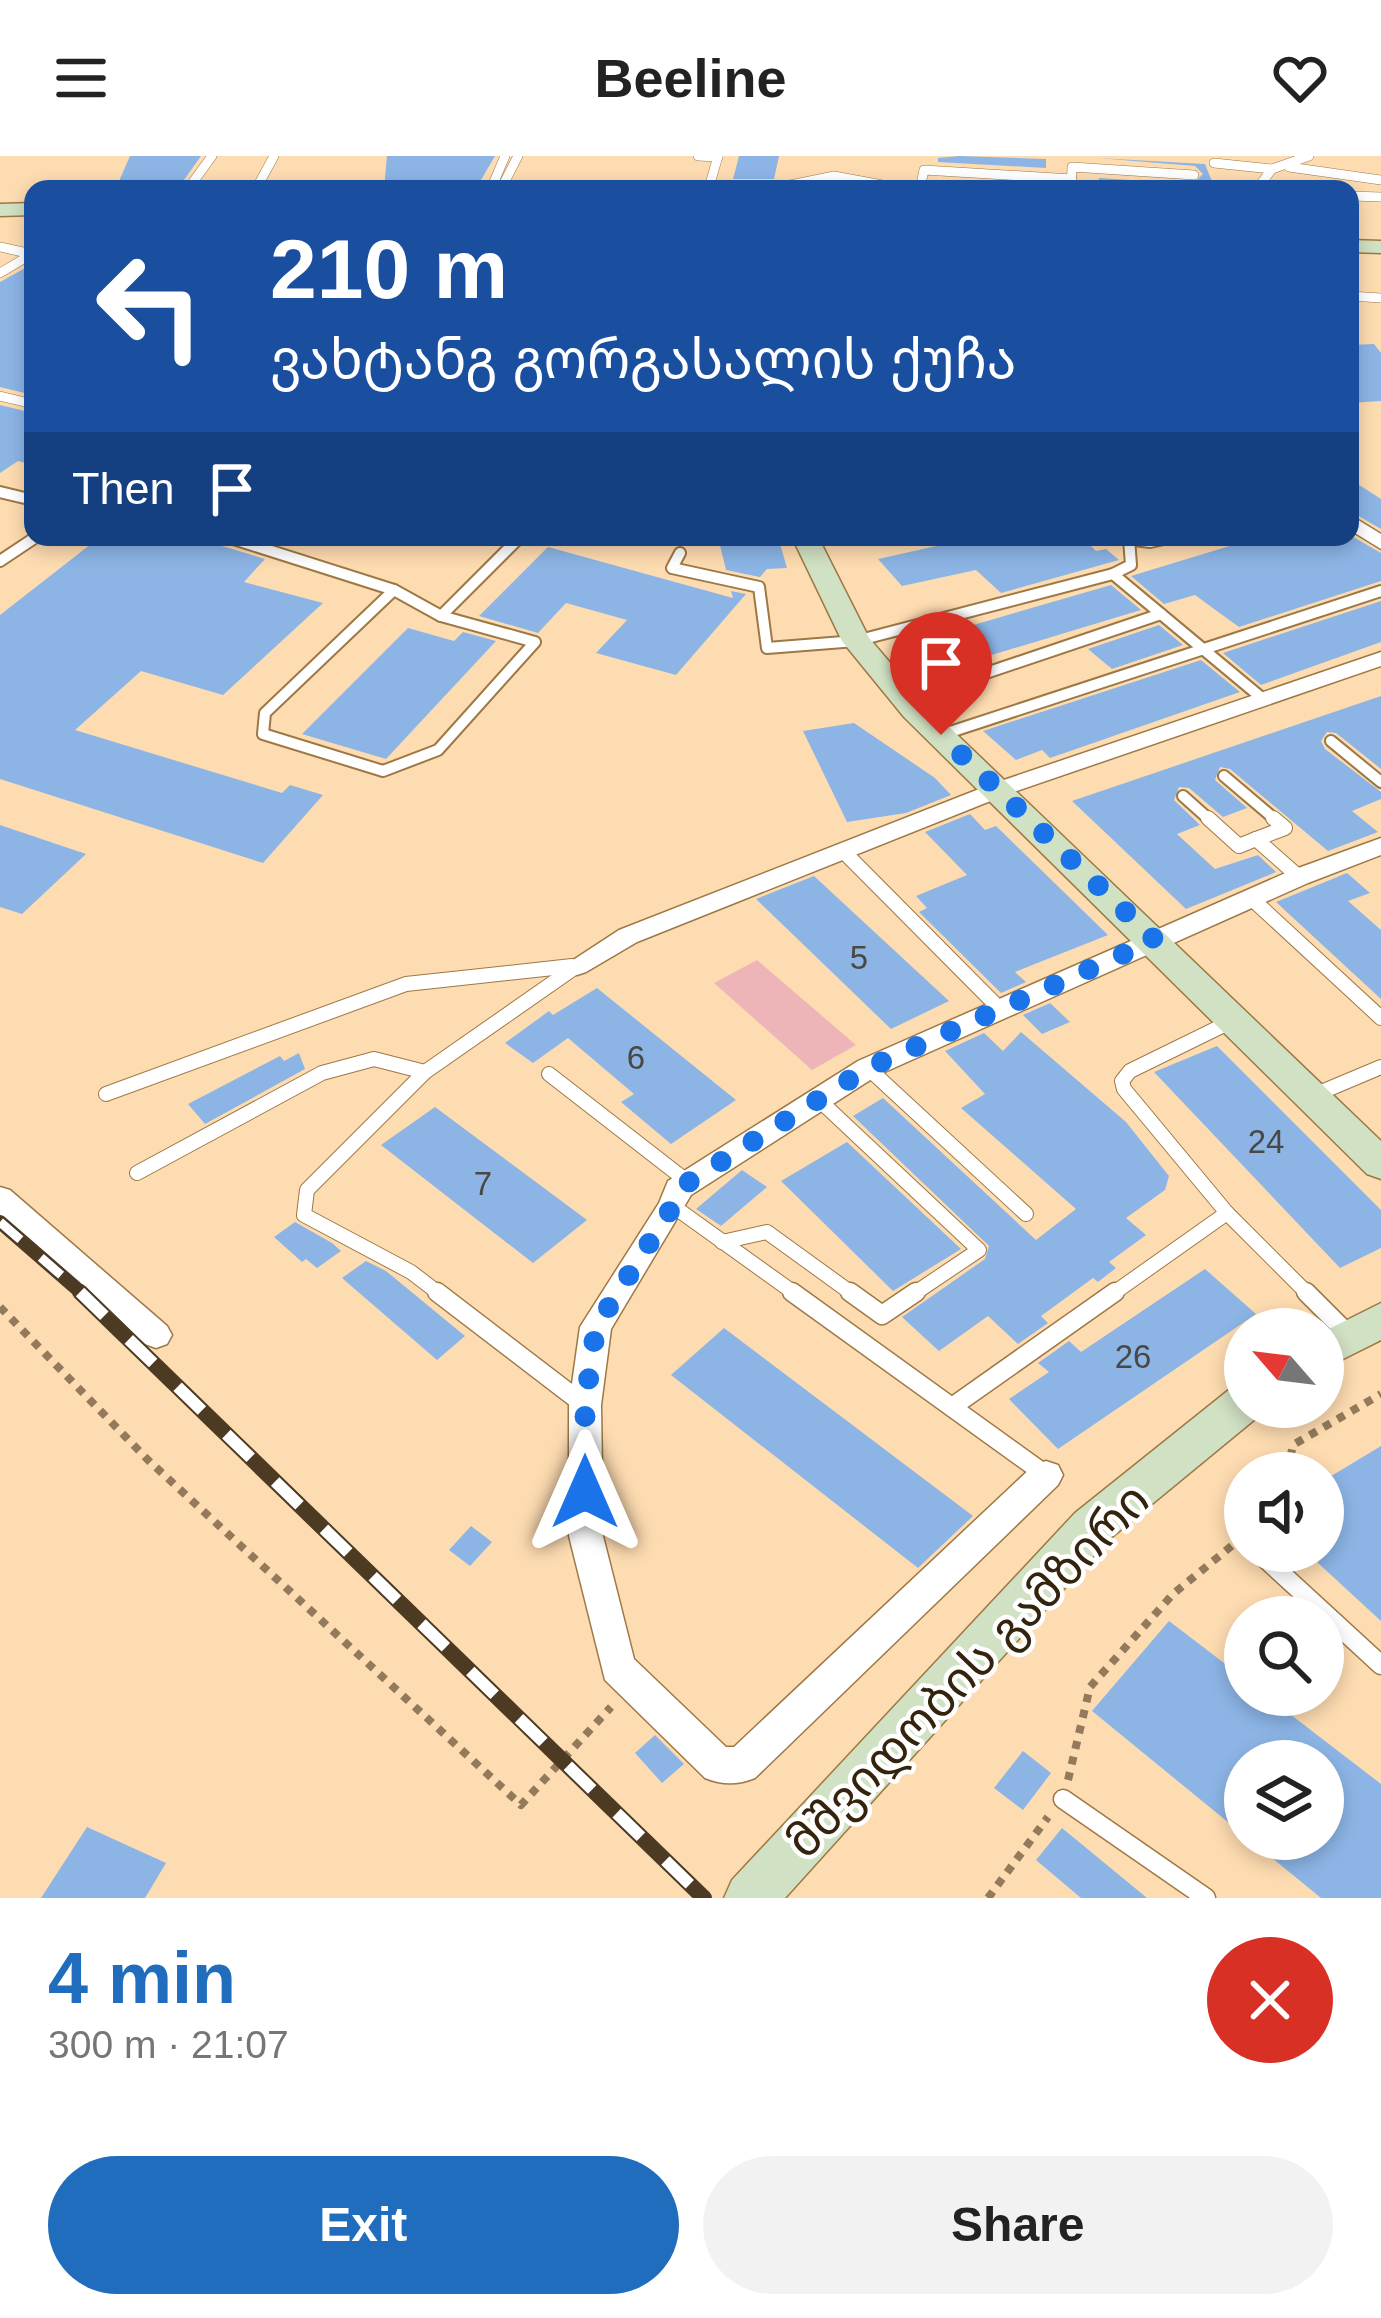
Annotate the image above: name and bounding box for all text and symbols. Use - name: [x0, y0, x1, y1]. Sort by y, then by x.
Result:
- icon: menu: [48, 45, 114, 111]
- icon: heart: [1267, 45, 1333, 111]
- text: Beeline: [594, 48, 787, 108]
- text: 210 m: [270, 222, 508, 316]
- icon: left: [72, 228, 228, 384]
- text: ვახტანგ გორგასალის ქუჩა: [270, 329, 1016, 389]
- icon: arrive: [199, 456, 265, 522]
- text: Then: [72, 463, 175, 514]
- pin: [890, 612, 992, 735]
- icon: arrive: [908, 630, 974, 696]
- house number: 5: [850, 939, 868, 976]
- house number: 6: [627, 1039, 645, 1076]
- house number: 24: [1248, 1123, 1284, 1160]
- house number: 7: [474, 1165, 492, 1202]
- north arrow: [1224, 1308, 1344, 1428]
- map controls: [1224, 1308, 1344, 1860]
- house number: 26: [1115, 1338, 1151, 1375]
- position arrow: [522, 1429, 648, 1555]
- button: sound: [1224, 1452, 1344, 1572]
- street label: მშვიდობის გამზირი: [775, 1473, 1162, 1870]
- button: search: [1224, 1596, 1344, 1716]
- button: layers: [1224, 1740, 1344, 1860]
- button: close: [1207, 1937, 1333, 2063]
- text: 4 min: [48, 1938, 236, 2018]
- text: 300 m · 21:07: [48, 2023, 289, 2066]
- button: Exit: [48, 2156, 679, 2294]
- button: Share: [703, 2156, 1333, 2294]

